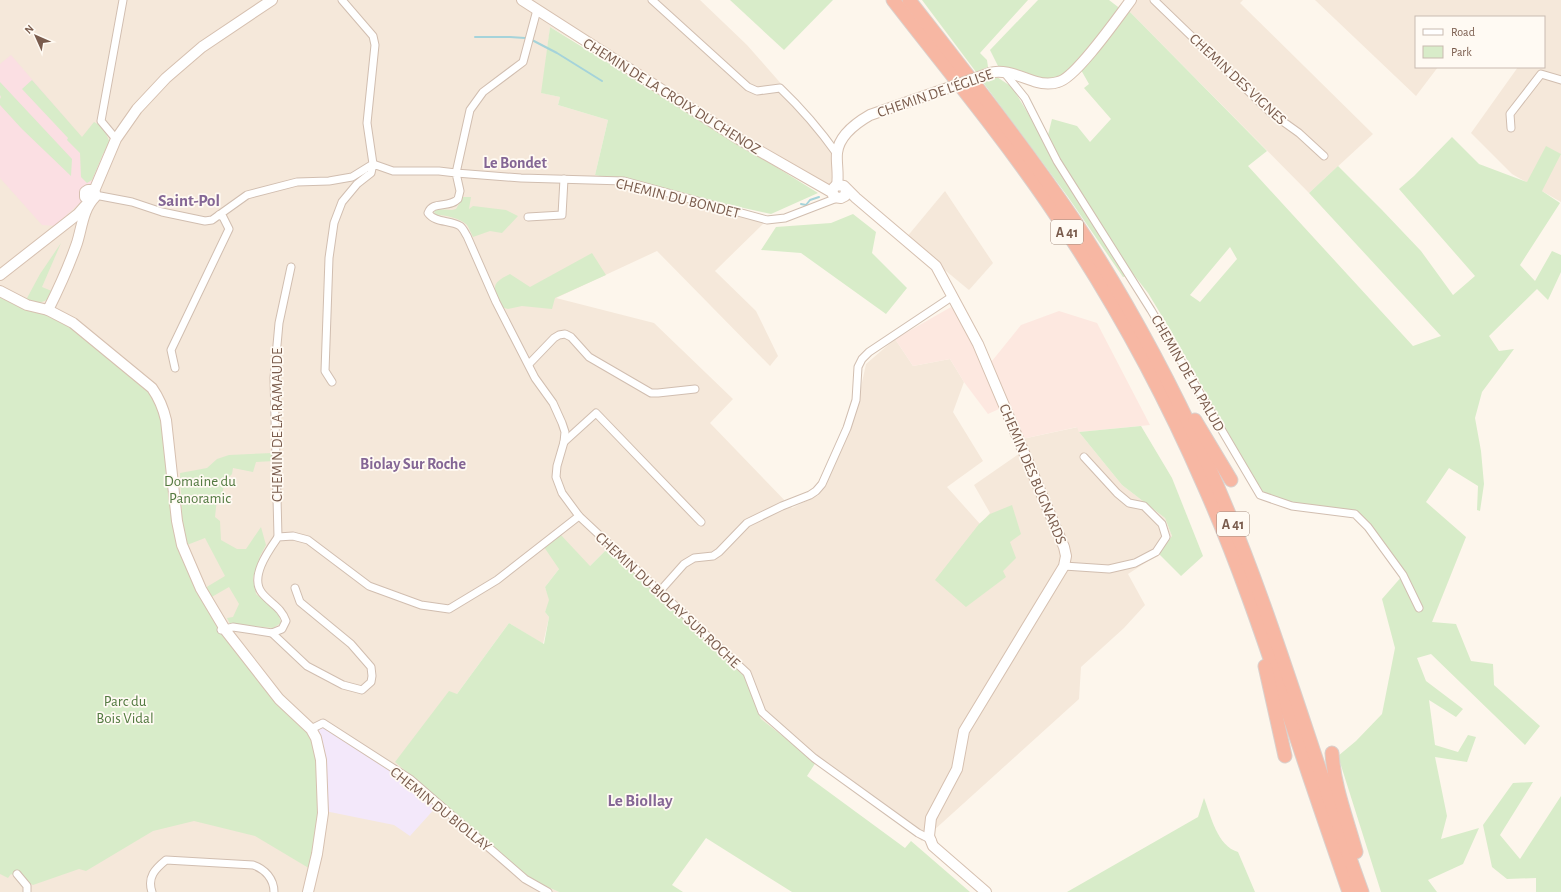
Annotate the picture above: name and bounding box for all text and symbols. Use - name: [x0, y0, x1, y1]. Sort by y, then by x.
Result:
- north arrow: [16, 16, 56, 56]
- legend: [1415, 16, 1545, 68]
- text: N: [23, 23, 36, 36]
- text: Road: [1451, 26, 1475, 38]
- street label: CHEMIN DES VIGNES: [1186, 31, 1289, 128]
- street label: CHEMIN DE LA CROIX DU CHENOZ: [580, 36, 763, 157]
- text: Park: [1451, 46, 1472, 58]
- street label: CHEMIN DE L'ÉGLISE: [875, 65, 995, 120]
- district label: Le Bondet: [483, 155, 547, 171]
- street label: CHEMIN DU BONDET: [614, 176, 742, 221]
- district label: Saint-Pol: [158, 192, 220, 209]
- road number: A 41: [1051, 220, 1083, 244]
- street label: CHEMIN DE LA PALUD: [1148, 312, 1227, 434]
- street label: CHEMIN DE LA RAMAUDE: [270, 348, 285, 502]
- street label: CHEMIN DES BUGNARDS: [996, 402, 1069, 547]
- district label: Biolay Sur Roche: [360, 456, 466, 473]
- park label: Domaine du Panoramic: [164, 474, 236, 506]
- road number: A 41: [1217, 512, 1249, 536]
- street label: CHEMIN DU BIOLAY SUR ROCHE: [592, 530, 743, 671]
- park label: Parc du Bois Vidal: [96, 694, 154, 726]
- street label: CHEMIN DU BIOLLAY: [387, 764, 494, 855]
- district label: Le Biollay: [607, 792, 673, 810]

